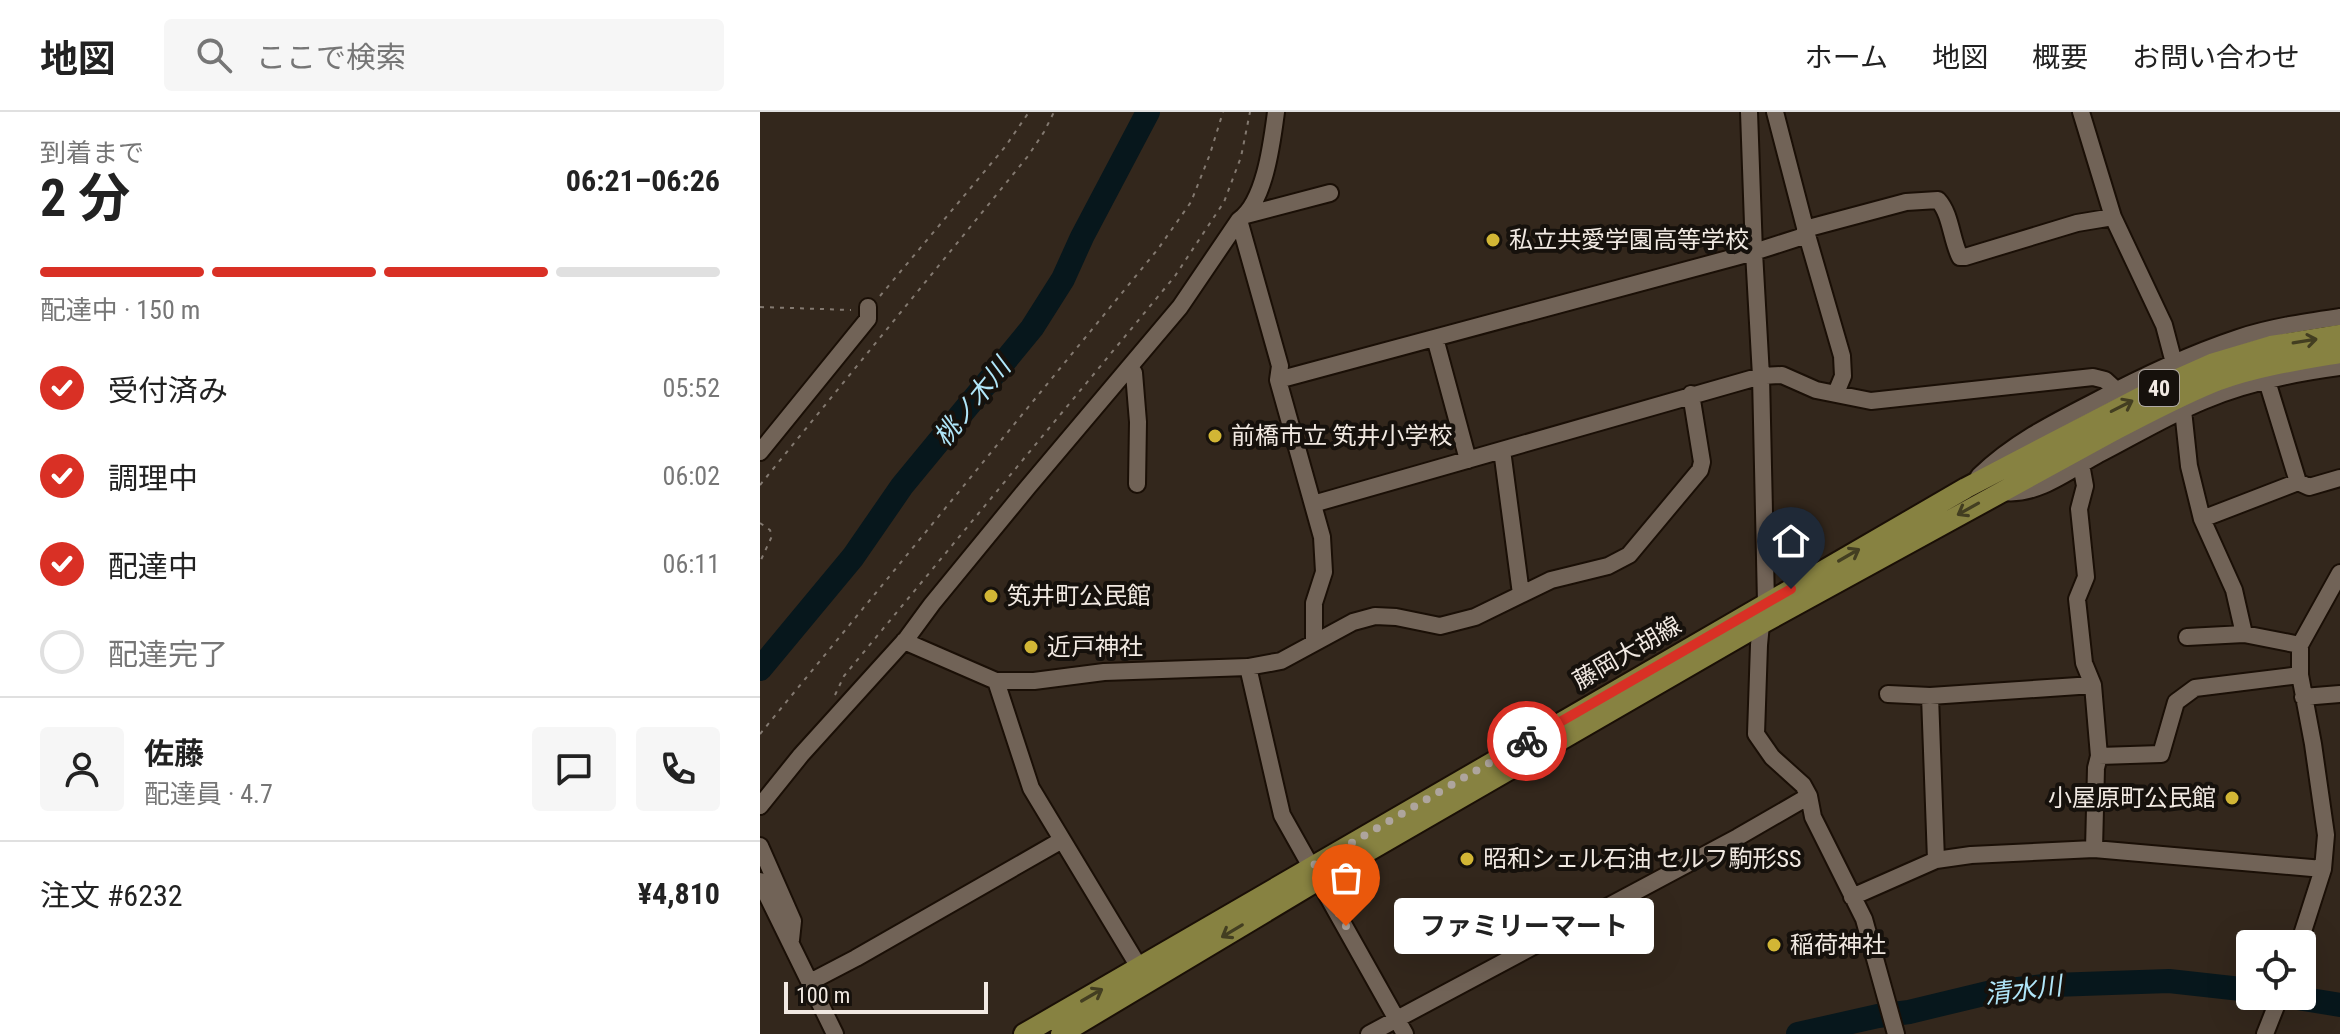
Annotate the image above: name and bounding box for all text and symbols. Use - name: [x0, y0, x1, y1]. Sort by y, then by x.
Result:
- search box: [164, 19, 724, 91]
- icon: search: [192, 33, 236, 77]
- text: 地図: [40, 37, 116, 81]
- text: ここで検索: [256, 40, 406, 75]
- text: ホーム: [1805, 41, 1888, 74]
- text: 地図: [1932, 41, 1988, 74]
- text: 概要: [2032, 41, 2088, 74]
- text: お問い合わせ: [2132, 41, 2300, 74]
- text: 到着まで: [40, 138, 144, 168]
- text: 06:21–06:26: [566, 163, 720, 198]
- text: 2 分: [40, 168, 130, 229]
- place label: 私立共愛学園高等学校: [1509, 226, 1749, 254]
- marker: 私立共愛学園高等学校: [1484, 231, 1502, 249]
- text: 配達中 · 150 m: [40, 295, 200, 325]
- one-way arrow: [2292, 333, 2317, 348]
- water label: 桃ノ木川: [928, 350, 1018, 452]
- icon: check: [40, 366, 84, 410]
- road number: 40: [2139, 370, 2179, 406]
- text: 受付済み: [108, 373, 228, 408]
- text: 05:52: [663, 373, 720, 403]
- one-way arrow: [2109, 398, 2133, 414]
- place label: 前橋市立 笂井小学校: [1231, 422, 1453, 450]
- marker: 前橋市立 笂井小学校: [1206, 427, 1224, 445]
- icon: check: [40, 454, 84, 498]
- text: 調理中: [108, 461, 198, 496]
- text: 06:02: [663, 461, 720, 491]
- one-way arrow: [1956, 502, 1980, 518]
- pin: [1757, 507, 1825, 589]
- icon: home: [1769, 519, 1813, 563]
- icon: check: [40, 542, 84, 586]
- one-way arrow: [1837, 547, 1861, 562]
- text: 配達中: [108, 549, 198, 584]
- text: 06:11: [663, 549, 720, 579]
- place label: 笂井町公民館: [1007, 582, 1151, 610]
- marker: 笂井町公民館: [982, 587, 1000, 605]
- street label: 藤岡大胡線: [1568, 611, 1686, 695]
- place label: 近戸神社: [1047, 633, 1143, 661]
- text: 配達完了: [108, 637, 228, 672]
- marker: 近戸神社: [1022, 638, 1040, 656]
- courier: [1487, 701, 1567, 781]
- icon: bike: [1505, 719, 1549, 763]
- button: person: [40, 727, 124, 811]
- button: chat: [532, 727, 616, 811]
- button: phone: [636, 727, 720, 811]
- text: 佐藤: [144, 736, 204, 771]
- text: 配達員 · 4.7: [144, 779, 273, 809]
- place label: 小屋原町公民館: [2048, 784, 2216, 812]
- marker: 小屋原町公民館: [2223, 789, 2241, 807]
- pin: [1312, 844, 1380, 926]
- place label: 昭和シェル石油 セルフ駒形SS: [1483, 845, 1801, 873]
- marker: 昭和シェル石油 セルフ駒形SS: [1458, 850, 1476, 868]
- icon: bag: [1324, 856, 1368, 900]
- text: ¥4,810: [638, 876, 720, 911]
- text: 注文 #6232: [40, 878, 183, 913]
- callout: ファミリーマート: [1394, 898, 1654, 954]
- text: ファミリーマート: [1420, 911, 1628, 941]
- one-way arrow: [1221, 924, 1244, 940]
- map controls: [2236, 930, 2316, 1010]
- button: locate: [2236, 930, 2316, 1010]
- place label: 稲荷神社: [1790, 931, 1886, 959]
- marker: 稲荷神社: [1765, 936, 1783, 954]
- water label: 清水川: [1982, 970, 2067, 1010]
- scale bar: [784, 978, 988, 1014]
- text: 100 m: [796, 983, 850, 1008]
- one-way arrow: [1079, 987, 1103, 1002]

